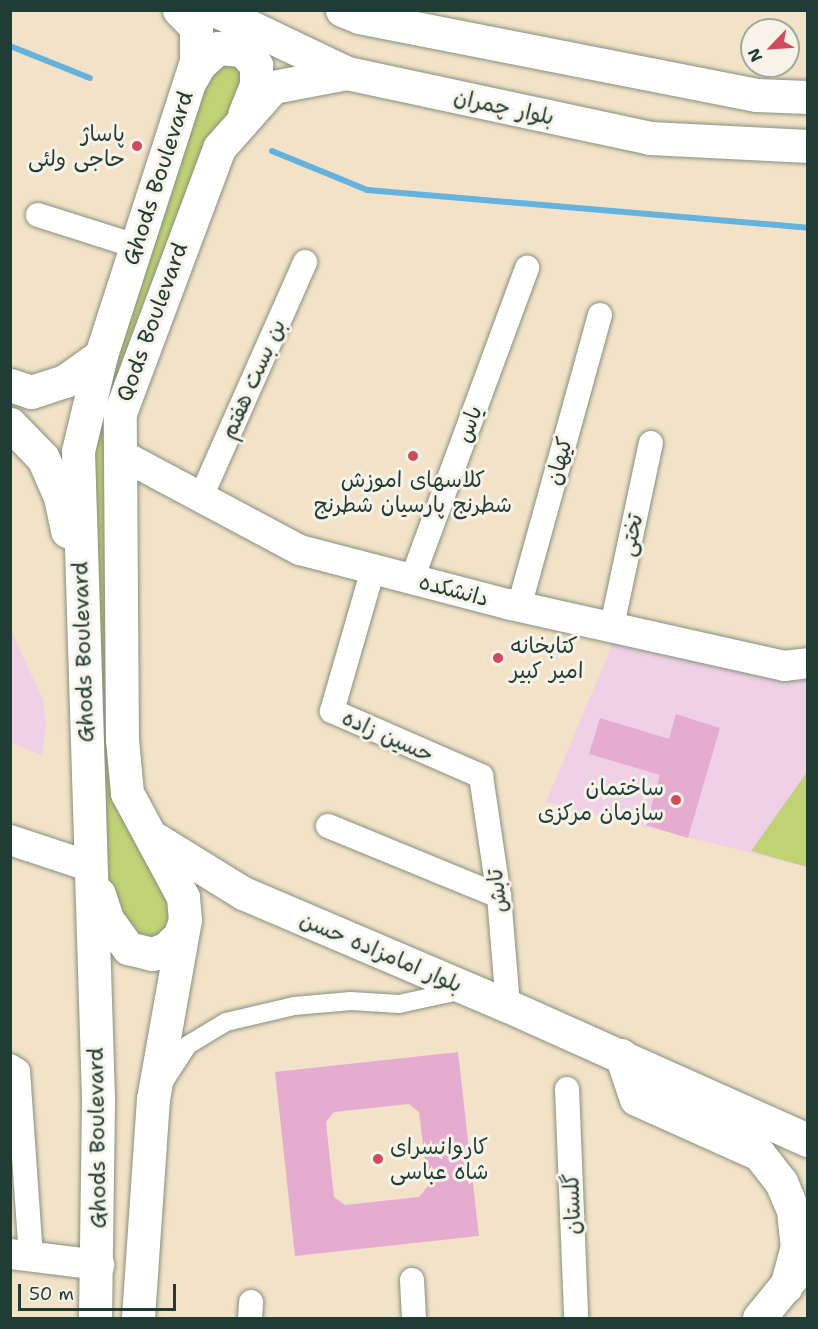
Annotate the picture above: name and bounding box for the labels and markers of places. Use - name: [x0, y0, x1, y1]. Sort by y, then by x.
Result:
- place label: پاساژ حاجی ولئی: [28, 120, 125, 172]
- marker: پاساژ حاجی ولئی: [130, 139, 144, 153]
- marker: کلاسهای اموزش شطرنج پارسیان شطرنج: [406, 449, 420, 463]
- place label: کلاسهای اموزش شطرنج پارسیان شطرنج: [314, 466, 512, 518]
- place label: کتابخانه امیر کبیر: [510, 632, 583, 684]
- marker: کتابخانه امیر کبیر: [491, 651, 505, 665]
- place label: ساختمان سازمان مرکزی: [538, 774, 664, 825]
- marker: ساختمان سازمان مرکزی: [669, 793, 683, 807]
- place label: کاروانسرای شاه عباسی: [390, 1133, 488, 1184]
- marker: کاروانسرای شاه عباسی: [371, 1152, 385, 1166]

